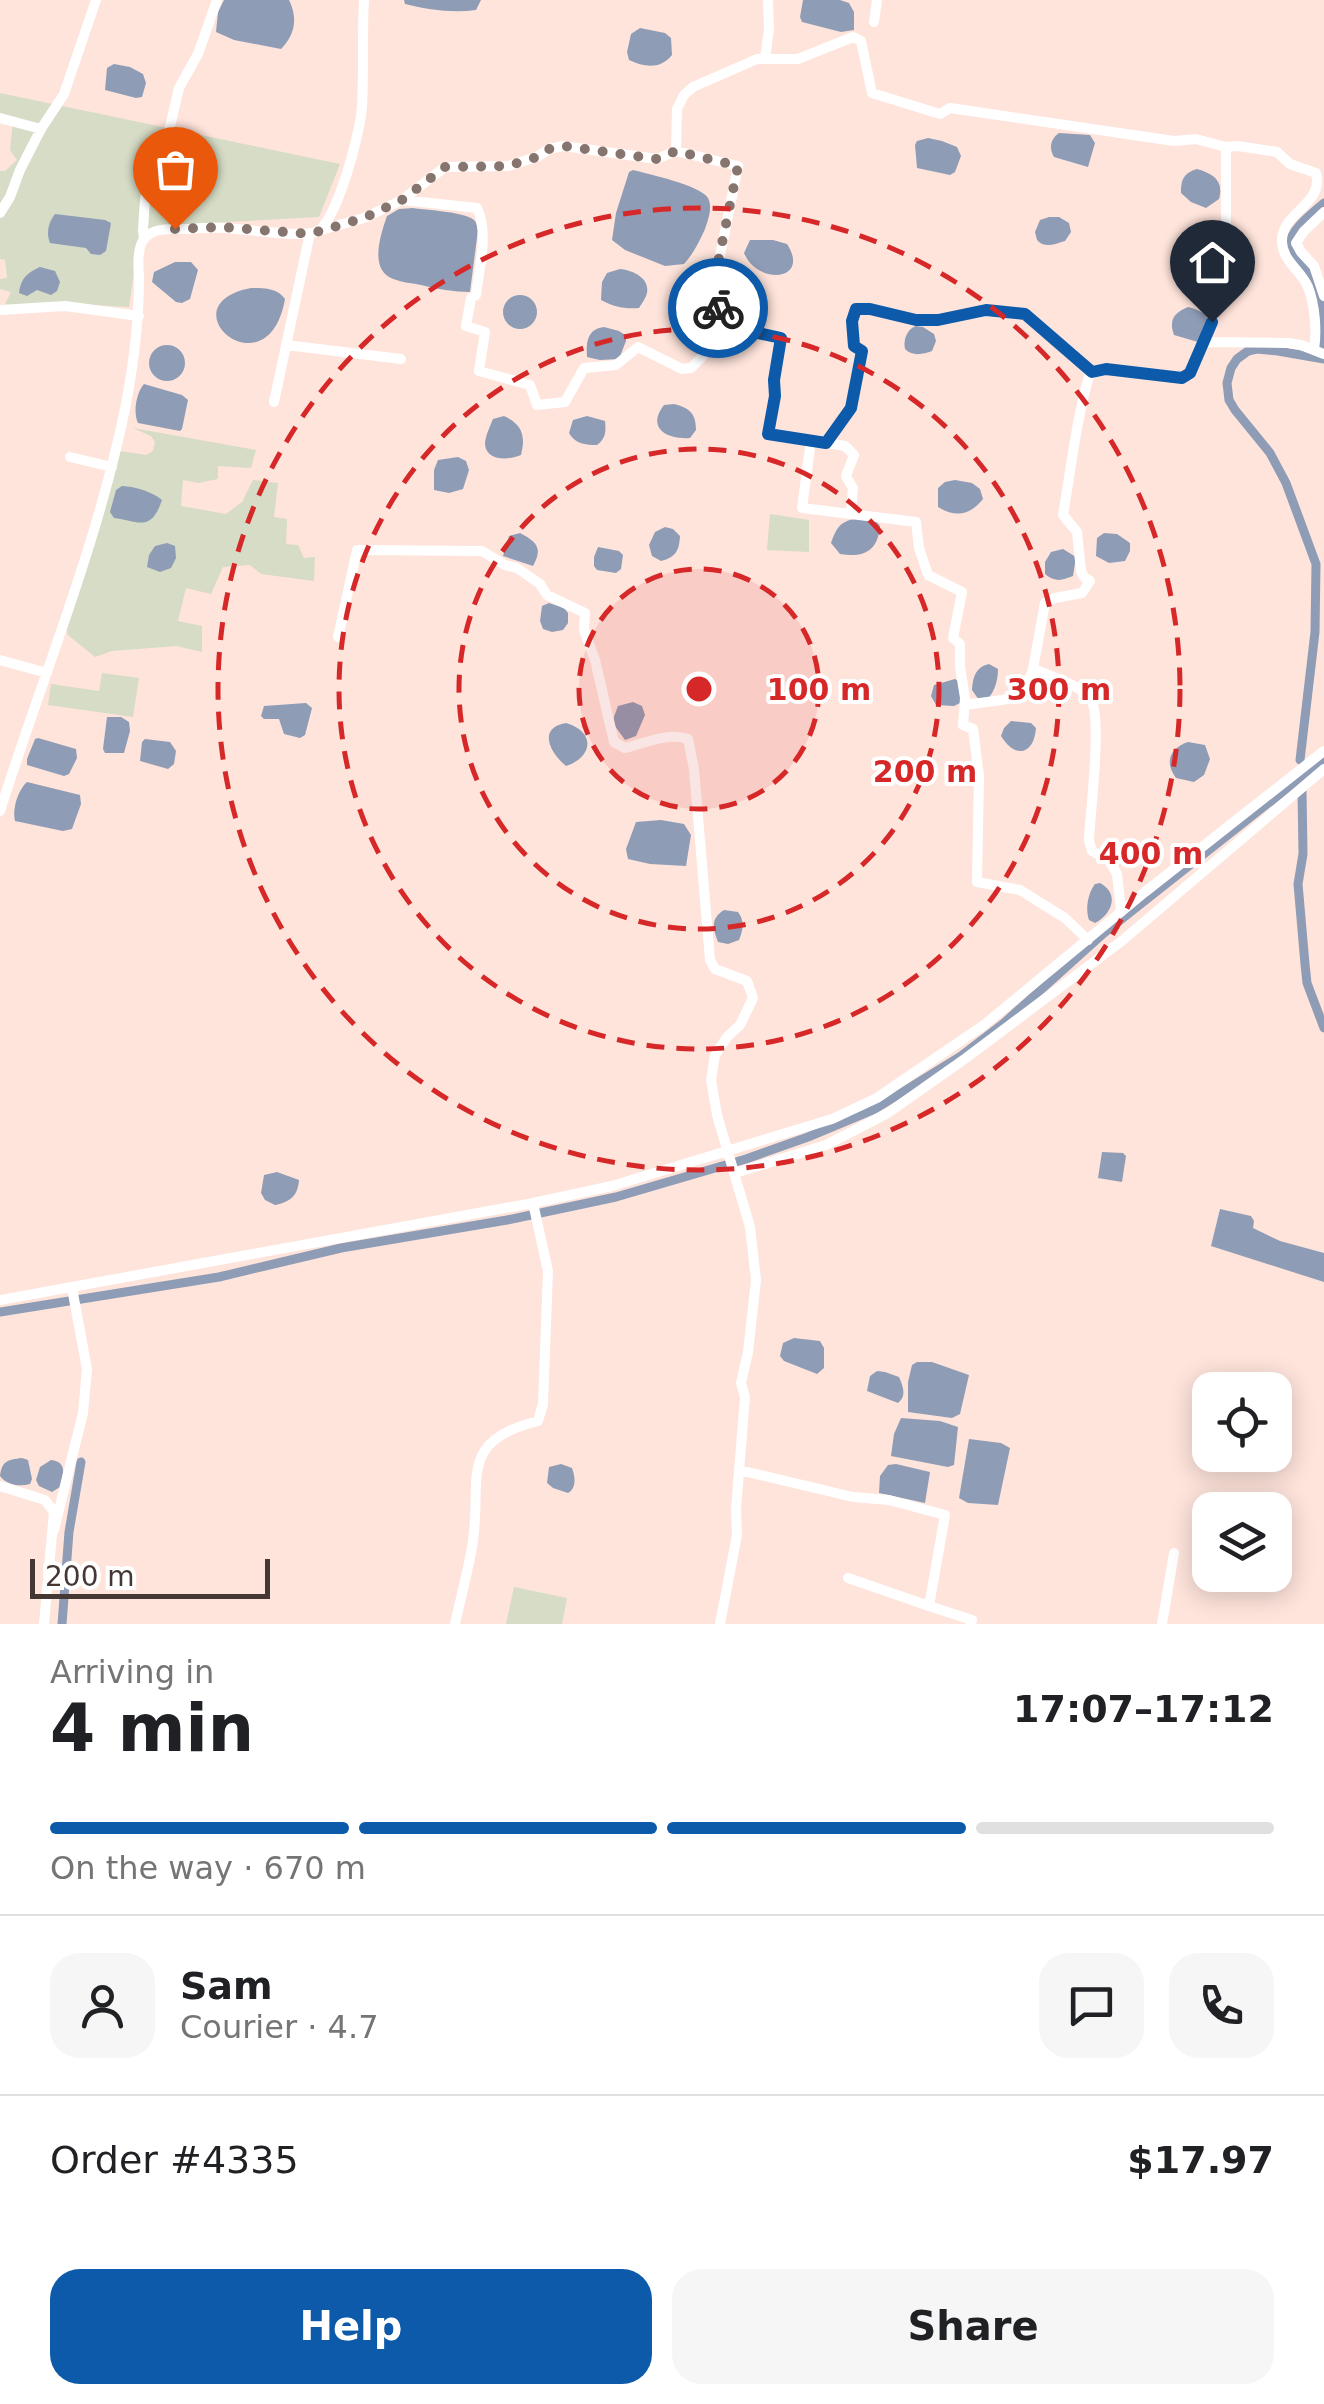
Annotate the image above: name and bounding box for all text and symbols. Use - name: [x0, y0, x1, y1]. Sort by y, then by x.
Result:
- pin: [133, 127, 218, 230]
- icon: bag: [148, 142, 203, 197]
- pin: [1170, 220, 1255, 323]
- icon: home: [1185, 235, 1240, 290]
- courier: [668, 258, 768, 358]
- icon: bike: [691, 281, 746, 336]
- centre of rings: [681, 671, 717, 707]
- text: 100 m: [767, 672, 871, 707]
- text: 300 m: [1007, 672, 1111, 707]
- text: 200 m: [873, 754, 977, 789]
- text: 400 m: [1099, 836, 1203, 871]
- map controls: [1192, 1372, 1292, 1592]
- button: locate: [1192, 1372, 1292, 1472]
- button: layers: [1192, 1492, 1292, 1592]
- scale bar: [30, 1554, 270, 1598]
- text: 200 m: [45, 1560, 135, 1593]
- text: Arriving in: [50, 1653, 214, 1691]
- text: 17:07–17:12: [1013, 1687, 1274, 1731]
- text: 4 min: [50, 1691, 254, 1766]
- text: On the way · 670 m: [50, 1849, 366, 1887]
- button: person: [50, 1953, 155, 2058]
- button: chat: [1039, 1953, 1144, 2058]
- button: phone: [1169, 1953, 1274, 2058]
- text: Sam: [180, 1964, 273, 2008]
- text: Courier · 4.7: [180, 2008, 379, 2046]
- text: Order #4335: [50, 2138, 299, 2182]
- text: $17.97: [1127, 2138, 1274, 2182]
- button: Help: [50, 2269, 652, 2384]
- button: Share: [672, 2269, 1274, 2384]

